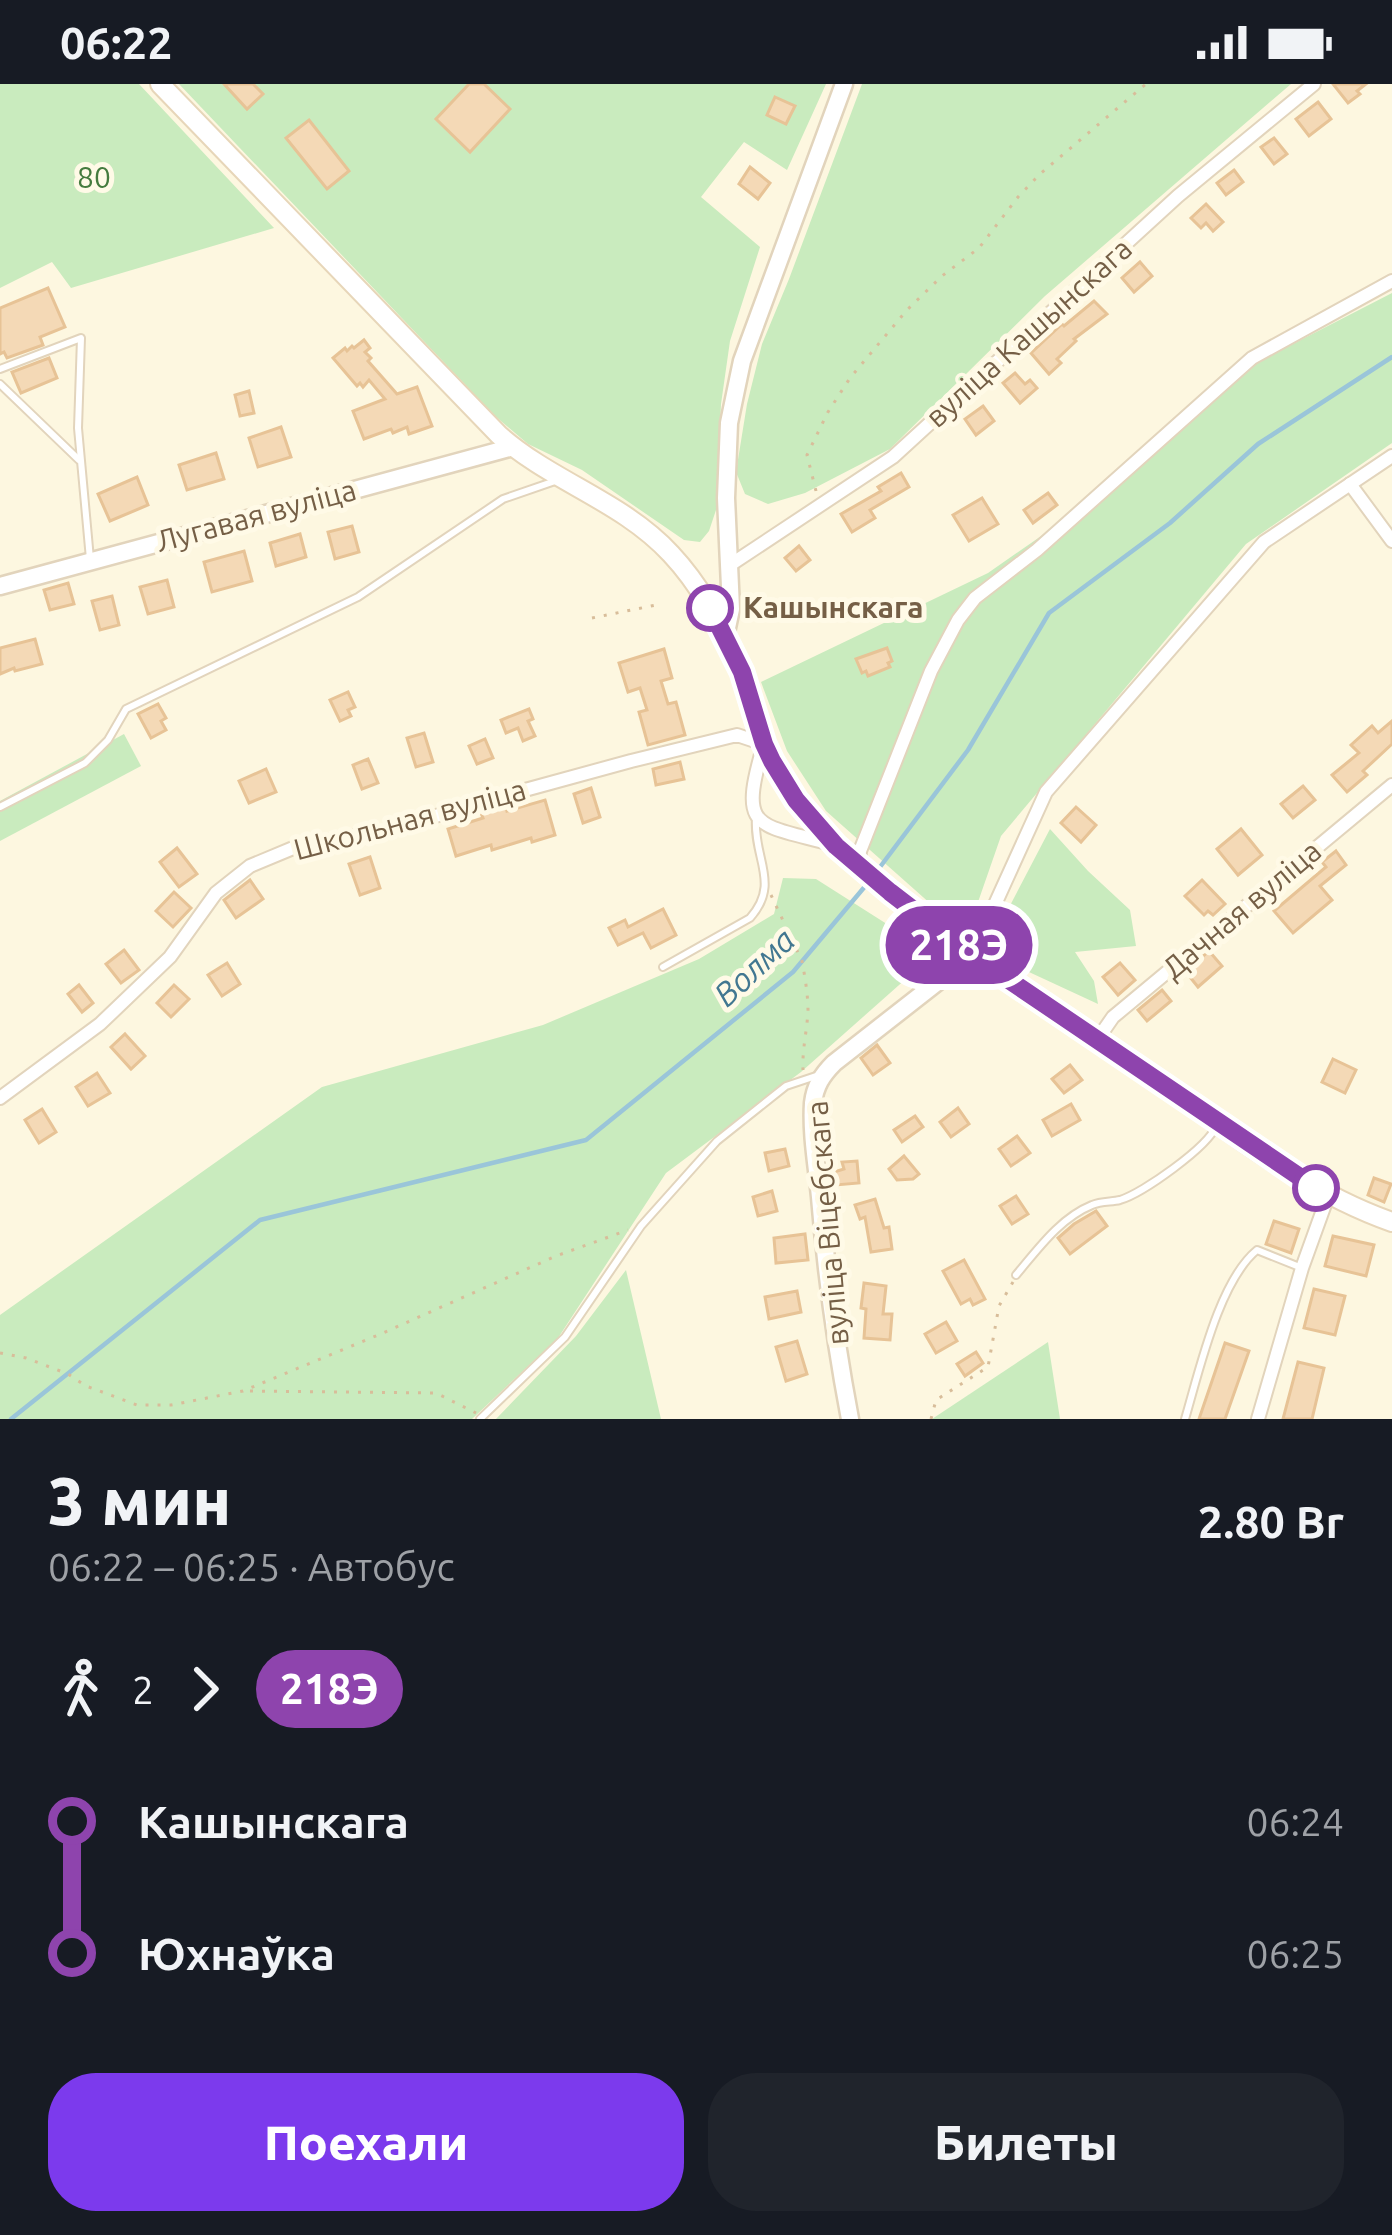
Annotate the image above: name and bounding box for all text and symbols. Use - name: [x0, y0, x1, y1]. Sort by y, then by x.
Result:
- text: 06:22: [60, 17, 173, 68]
- park label: 80: [77, 160, 111, 194]
- street label: вуліца Кашынскага: [918, 231, 1138, 434]
- street label: Лугавая вуліца: [152, 472, 360, 558]
- marker: Кашынскага: [688, 586, 732, 630]
- place label: Кашынскага: [743, 590, 924, 624]
- street label: Школьная вуліца: [290, 772, 529, 866]
- street label: Дачная вуліца: [1155, 833, 1327, 985]
- line badge: 218Э: [875, 906, 1043, 984]
- water label: Волма: [706, 920, 801, 1013]
- text: 218Э: [910, 921, 1008, 968]
- street label: вуліца Віцебскага: [799, 1099, 855, 1347]
- unlabelled marker: [1294, 1166, 1338, 1210]
- text: 3 мин: [48, 1463, 231, 1537]
- text: 2.80 Br: [1198, 1496, 1344, 1547]
- text: 06:22 – 06:25 · Автобус: [48, 1545, 455, 1588]
- icon: walk: [48, 1656, 114, 1722]
- icon: forward: [172, 1656, 238, 1722]
- text: 218Э: [280, 1665, 379, 1712]
- text: 2: [132, 1668, 154, 1711]
- text: Кашынскага: [138, 1796, 409, 1847]
- text: 06:24: [1246, 1800, 1344, 1843]
- text: Юхнаўка: [138, 1928, 335, 1979]
- text: 06:25: [1246, 1932, 1344, 1975]
- button: Поехали: [48, 2073, 684, 2211]
- button: Билеты: [708, 2073, 1344, 2211]

